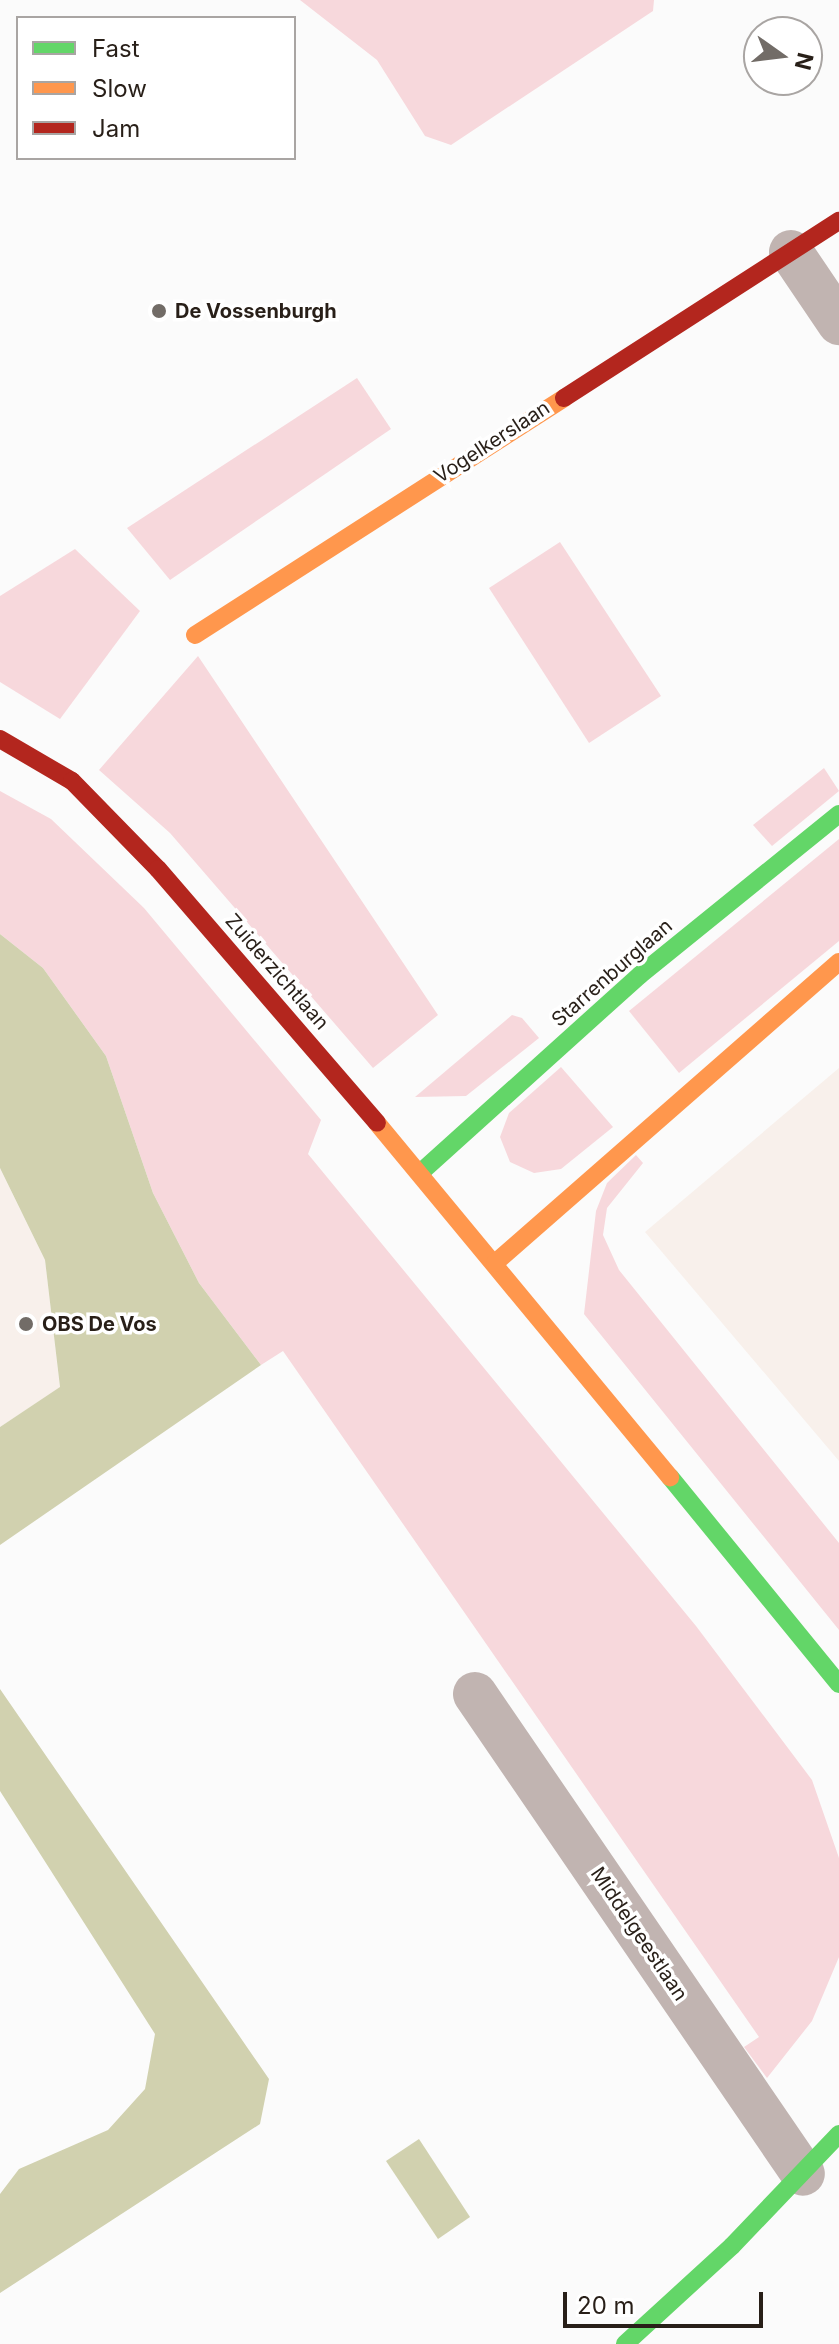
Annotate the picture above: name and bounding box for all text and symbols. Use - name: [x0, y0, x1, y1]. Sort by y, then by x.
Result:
- legend: [16, 16, 296, 160]
- north arrow: [743, 16, 823, 96]
- text: Fast: [92, 34, 140, 63]
- text: N: [790, 50, 819, 73]
- text: Slow: [92, 74, 147, 103]
- text: Jam: [92, 114, 140, 143]
- place label: De Vossenburgh: [175, 299, 337, 323]
- marker: De Vossenburgh: [150, 302, 168, 320]
- street label: Vogelkerslaan: [430, 396, 554, 488]
- street label: Zuiderzichtlaan: [220, 909, 334, 1035]
- street label: Starrenburglaan: [547, 914, 677, 1032]
- place label: OBS De Vos: [42, 1312, 157, 1336]
- marker: OBS De Vos: [17, 1315, 35, 1333]
- street label: Middelgeestlaan: [586, 1863, 692, 2005]
- scale bar: [567, 2276, 767, 2326]
- text: 20 m: [577, 2291, 635, 2320]

